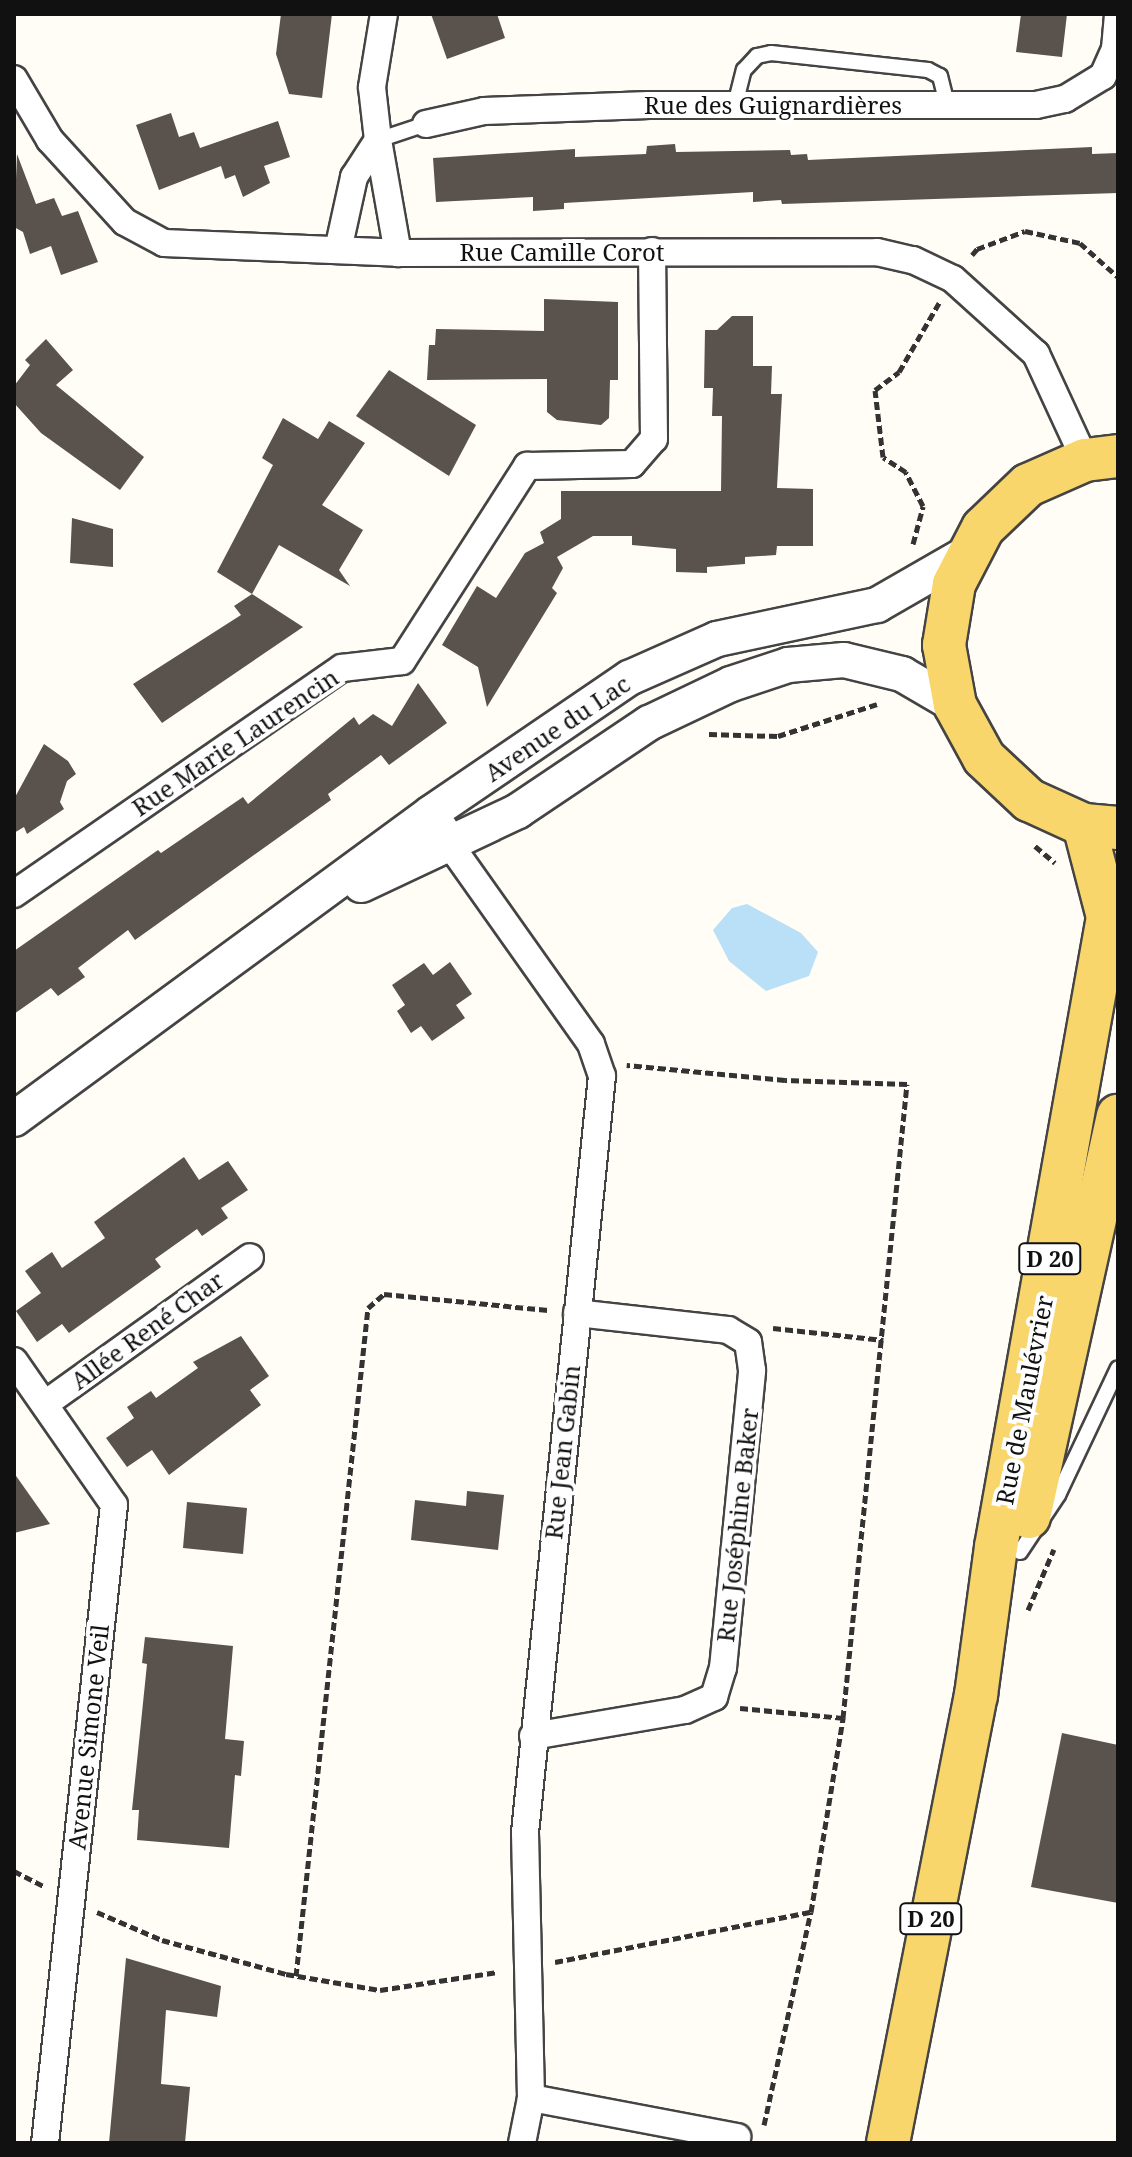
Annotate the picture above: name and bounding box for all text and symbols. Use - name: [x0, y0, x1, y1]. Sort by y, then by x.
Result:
- street label: Rue des Guignardières: [644, 91, 902, 119]
- street label: Rue Camille Corot: [460, 238, 664, 266]
- street label: Rue Marie Laurencin: [126, 662, 344, 822]
- street label: Avenue du Lac: [479, 669, 635, 787]
- road number: D 20: [1018, 1241, 1082, 1277]
- street label: Allée René Char: [65, 1265, 229, 1395]
- street label: Rue de Maulévrier: [990, 1293, 1058, 1507]
- street label: Rue Jean Gabin: [539, 1363, 585, 1541]
- street label: Rue Joséphine Baker: [710, 1407, 764, 1643]
- street label: Avenue Simone Veil: [62, 1623, 114, 1851]
- road number: D 20: [899, 1901, 963, 1937]

